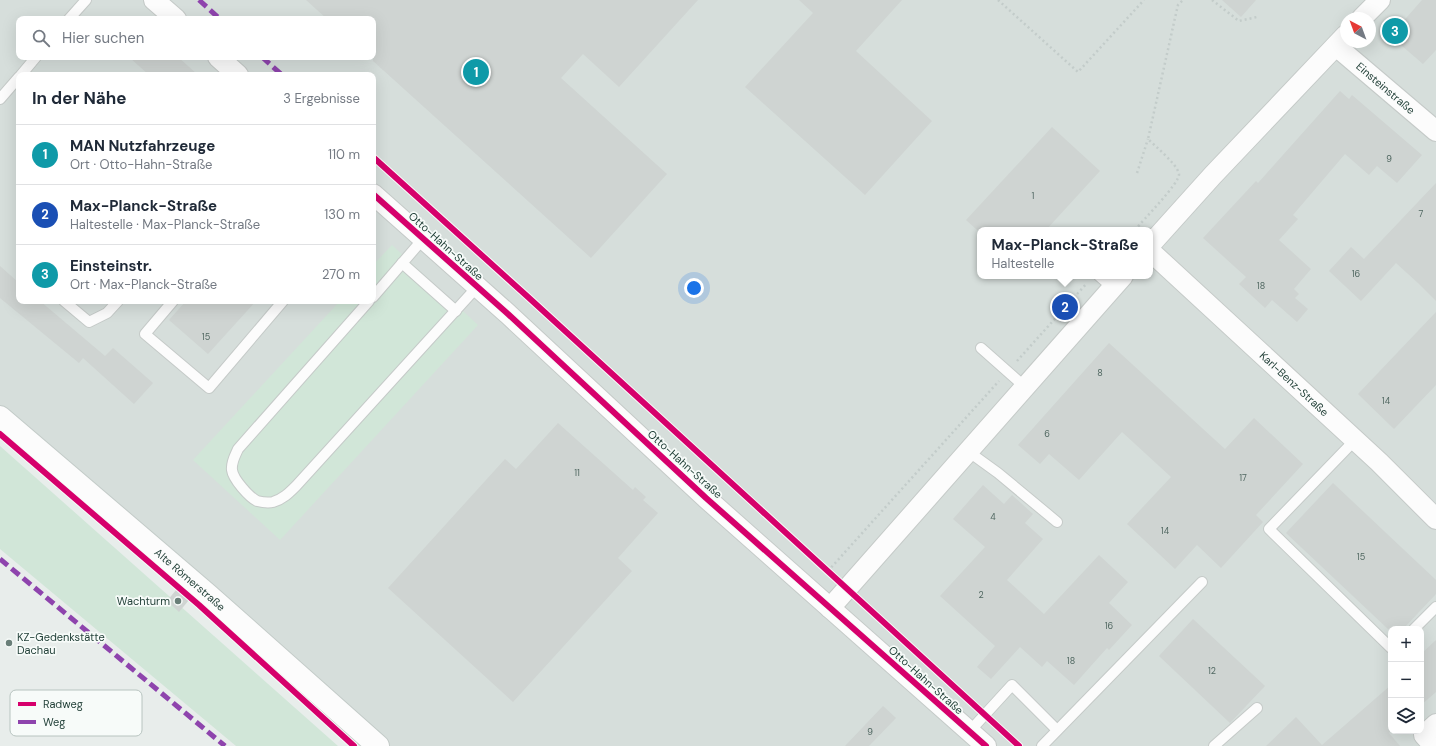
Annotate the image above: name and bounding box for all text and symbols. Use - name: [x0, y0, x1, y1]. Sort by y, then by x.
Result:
- north arrow: [1340, 12, 1376, 48]
- search box: [16, 16, 376, 60]
- pin: 3: [1382, 16, 1408, 46]
- icon: search: [30, 27, 52, 49]
- text: Hier suchen: [62, 28, 144, 48]
- pin: 1: [463, 57, 489, 87]
- street label: Einsteinstraße: [1353, 59, 1418, 117]
- text: In der Nähe: [32, 87, 127, 109]
- text: 3 Ergebnisse: [283, 90, 360, 107]
- text: MAN Nutzfahrzeuge: [70, 136, 215, 156]
- text: 1: [43, 146, 47, 163]
- text: 110 m: [328, 146, 360, 163]
- house number: 9: [1386, 153, 1392, 165]
- text: Ort · Otto-Hahn-Straße: [70, 156, 212, 173]
- house number: 1: [1032, 190, 1035, 202]
- text: Max-Planck-Straße: [70, 196, 217, 216]
- text: 2: [41, 206, 49, 223]
- text: 130 m: [324, 206, 360, 223]
- house number: 7: [1419, 208, 1424, 220]
- street label: Otto-Hahn-Straße: [406, 209, 486, 283]
- text: Haltestelle · Max-Planck-Straße: [70, 216, 260, 233]
- popup: [977, 227, 1153, 279]
- text: Max-Planck-Straße: [991, 235, 1139, 255]
- text: Haltestelle: [991, 255, 1054, 272]
- text: Einsteinstr.: [70, 256, 152, 276]
- text: 3: [41, 266, 49, 283]
- text: 270 m: [322, 266, 360, 283]
- house number: 16: [1352, 268, 1361, 280]
- text: Ort · Max-Planck-Straße: [70, 276, 217, 293]
- your location: [684, 278, 704, 298]
- house number: 18: [1257, 280, 1265, 292]
- pin: 2: [1052, 292, 1078, 322]
- house number: 15: [202, 331, 210, 343]
- street label: Karl-Benz-Straße: [1257, 349, 1332, 419]
- house number: 8: [1097, 367, 1103, 379]
- house number: 14: [1382, 395, 1391, 407]
- street label: Otto-Hahn-Straße: [645, 427, 725, 501]
- house number: 6: [1044, 428, 1050, 440]
- house number: 11: [574, 467, 580, 479]
- house number: 17: [1239, 472, 1247, 484]
- house number: 4: [990, 511, 996, 523]
- house number: 14: [1161, 525, 1170, 537]
- street label: Alte Römerstraße: [152, 545, 228, 614]
- house number: 15: [1357, 551, 1365, 563]
- house number: 2: [978, 589, 984, 601]
- place label: Wachturm: [117, 594, 170, 608]
- marker: Wachturm: [173, 596, 183, 606]
- house number: 16: [1105, 620, 1114, 632]
- map controls: [1388, 626, 1424, 734]
- button: +: [1388, 626, 1424, 662]
- place label: KZ-Gedenkstätte Dachau: [17, 630, 105, 657]
- marker: KZ-Gedenkstätte Dachau: [4, 638, 14, 648]
- street label: Otto-Hahn-Straße: [886, 643, 966, 717]
- house number: 18: [1067, 655, 1075, 667]
- button: −: [1388, 662, 1424, 698]
- house number: 12: [1208, 665, 1216, 677]
- legend: [10, 690, 142, 736]
- text: Radweg: [43, 697, 83, 711]
- button: layers: [1388, 698, 1424, 734]
- text: Weg: [43, 715, 65, 729]
- house number: 9: [867, 726, 873, 738]

